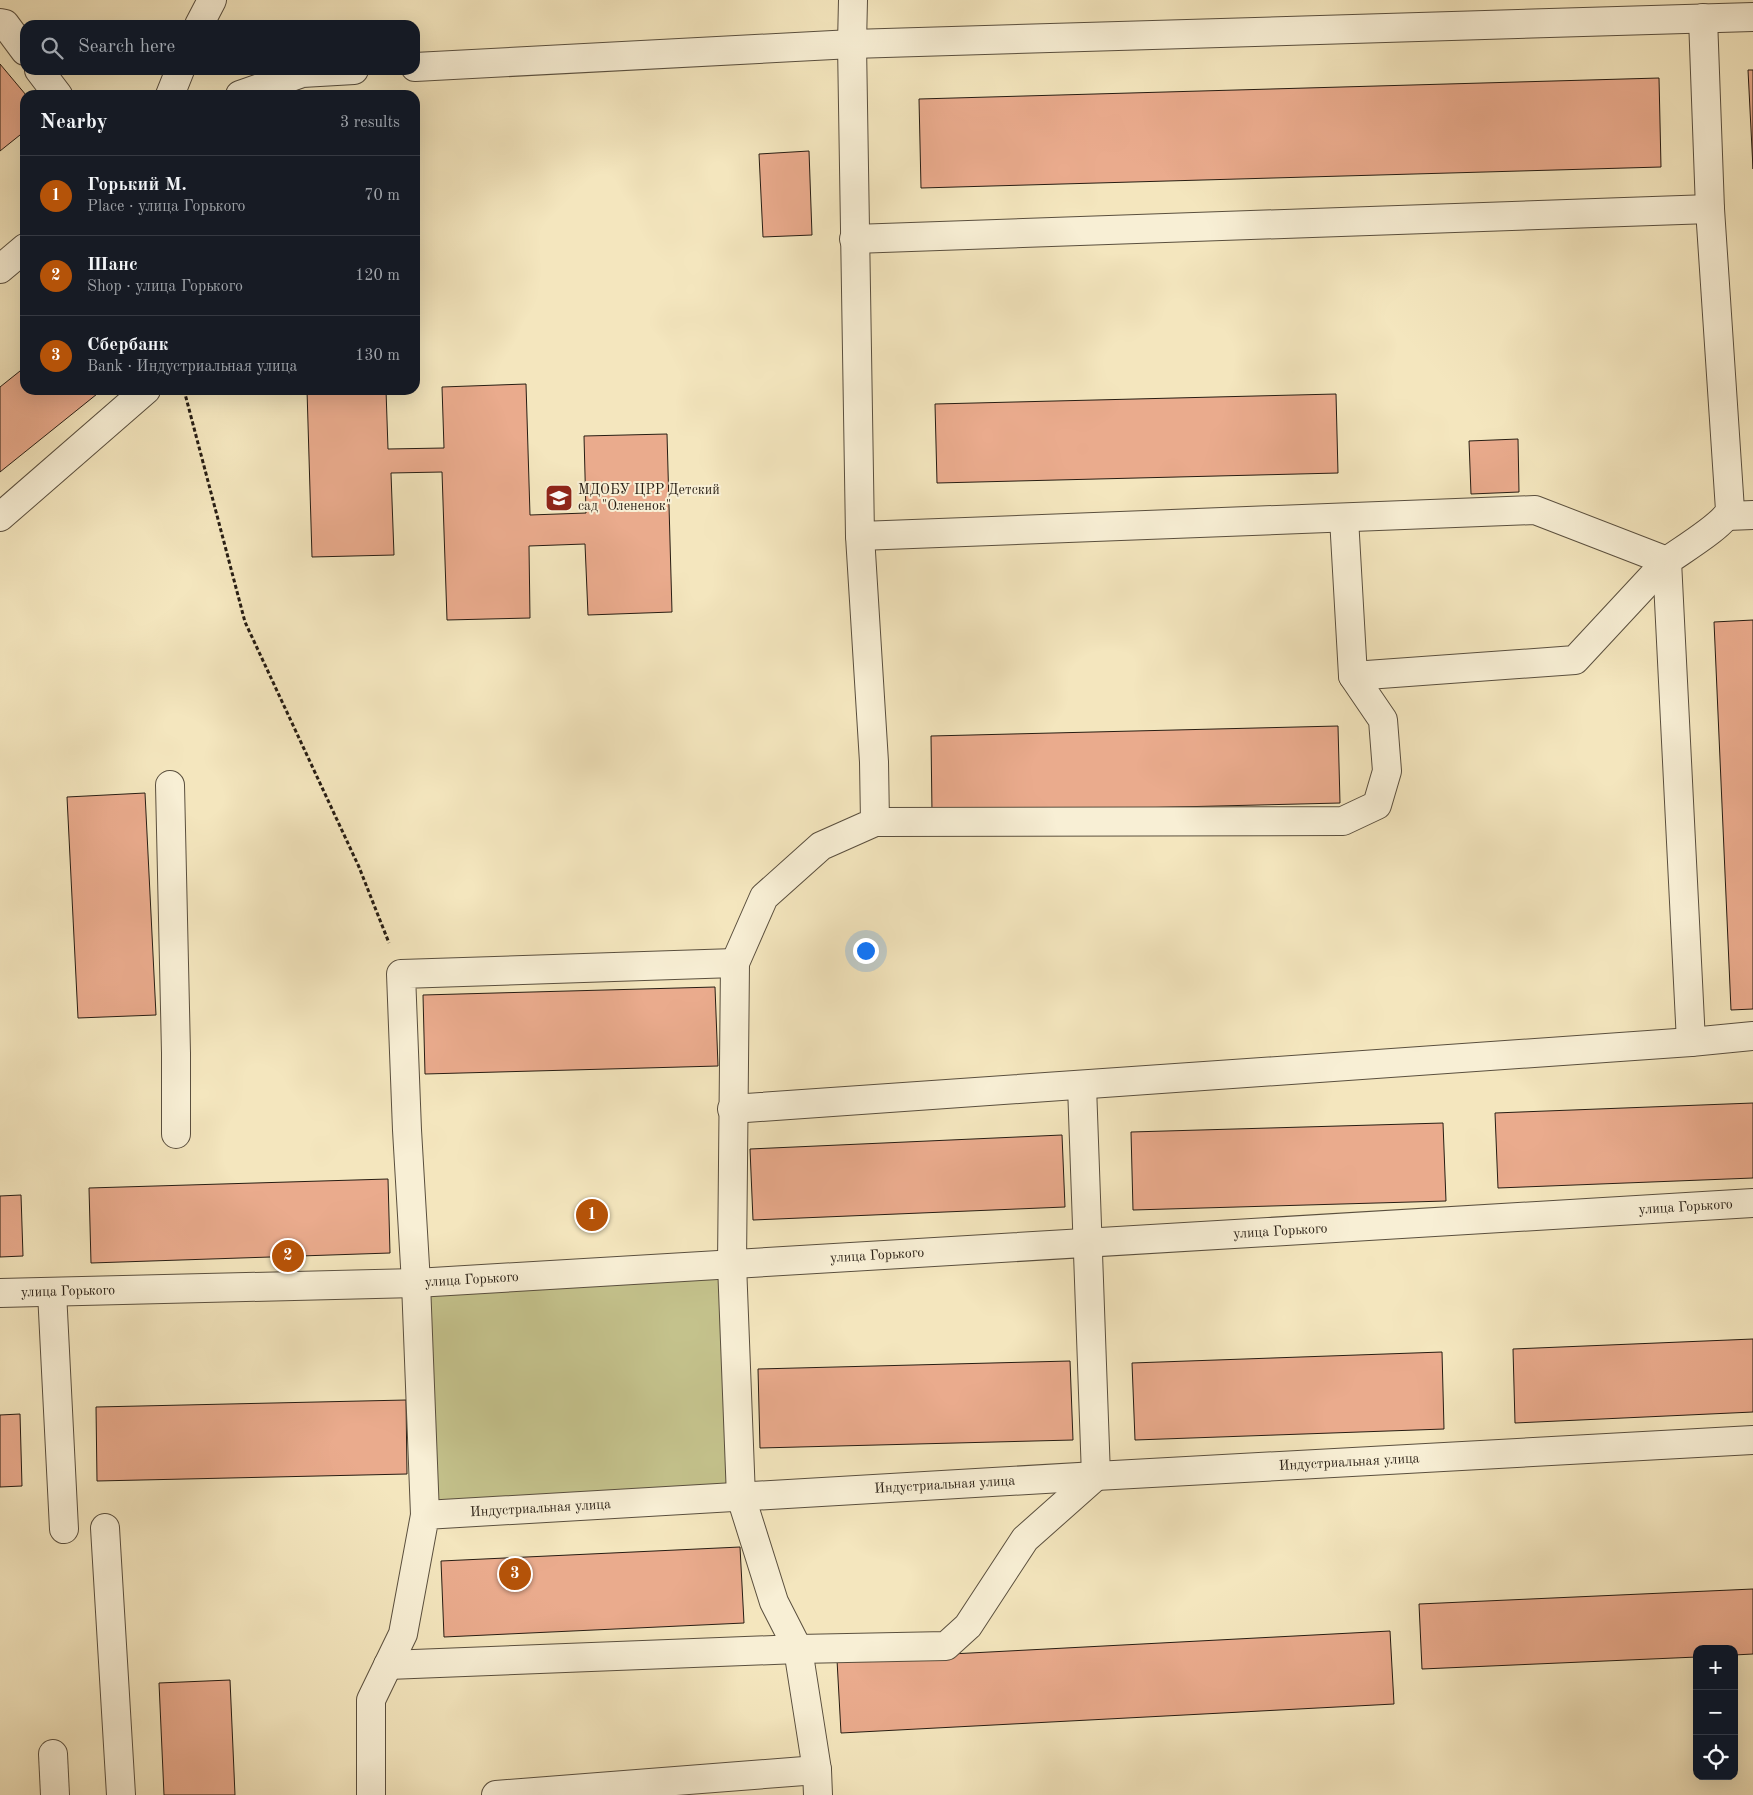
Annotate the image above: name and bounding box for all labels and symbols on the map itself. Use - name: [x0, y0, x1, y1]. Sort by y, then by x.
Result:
- school or university icon: МДОБУ ЦРР Детский сад "Олененок": [544, 483, 574, 513]
- place label: МДОБУ ЦРР Детский сад "Олененок": [578, 483, 720, 513]
- your location: [853, 938, 879, 964]
- pin: 1: [576, 1196, 608, 1234]
- street label: улица Горького: [1638, 1197, 1733, 1217]
- street label: улица Горького: [1233, 1221, 1328, 1241]
- pin: 2: [272, 1237, 304, 1275]
- street label: улица Горького: [830, 1246, 925, 1265]
- street label: улица Горького: [424, 1270, 519, 1289]
- street label: улица Горького: [21, 1283, 115, 1299]
- street label: Индустриальная улица: [1278, 1451, 1420, 1473]
- street label: Индустриальная улица: [874, 1474, 1016, 1496]
- street label: Индустриальная улица: [470, 1497, 611, 1519]
- pin: 3: [499, 1555, 531, 1593]

